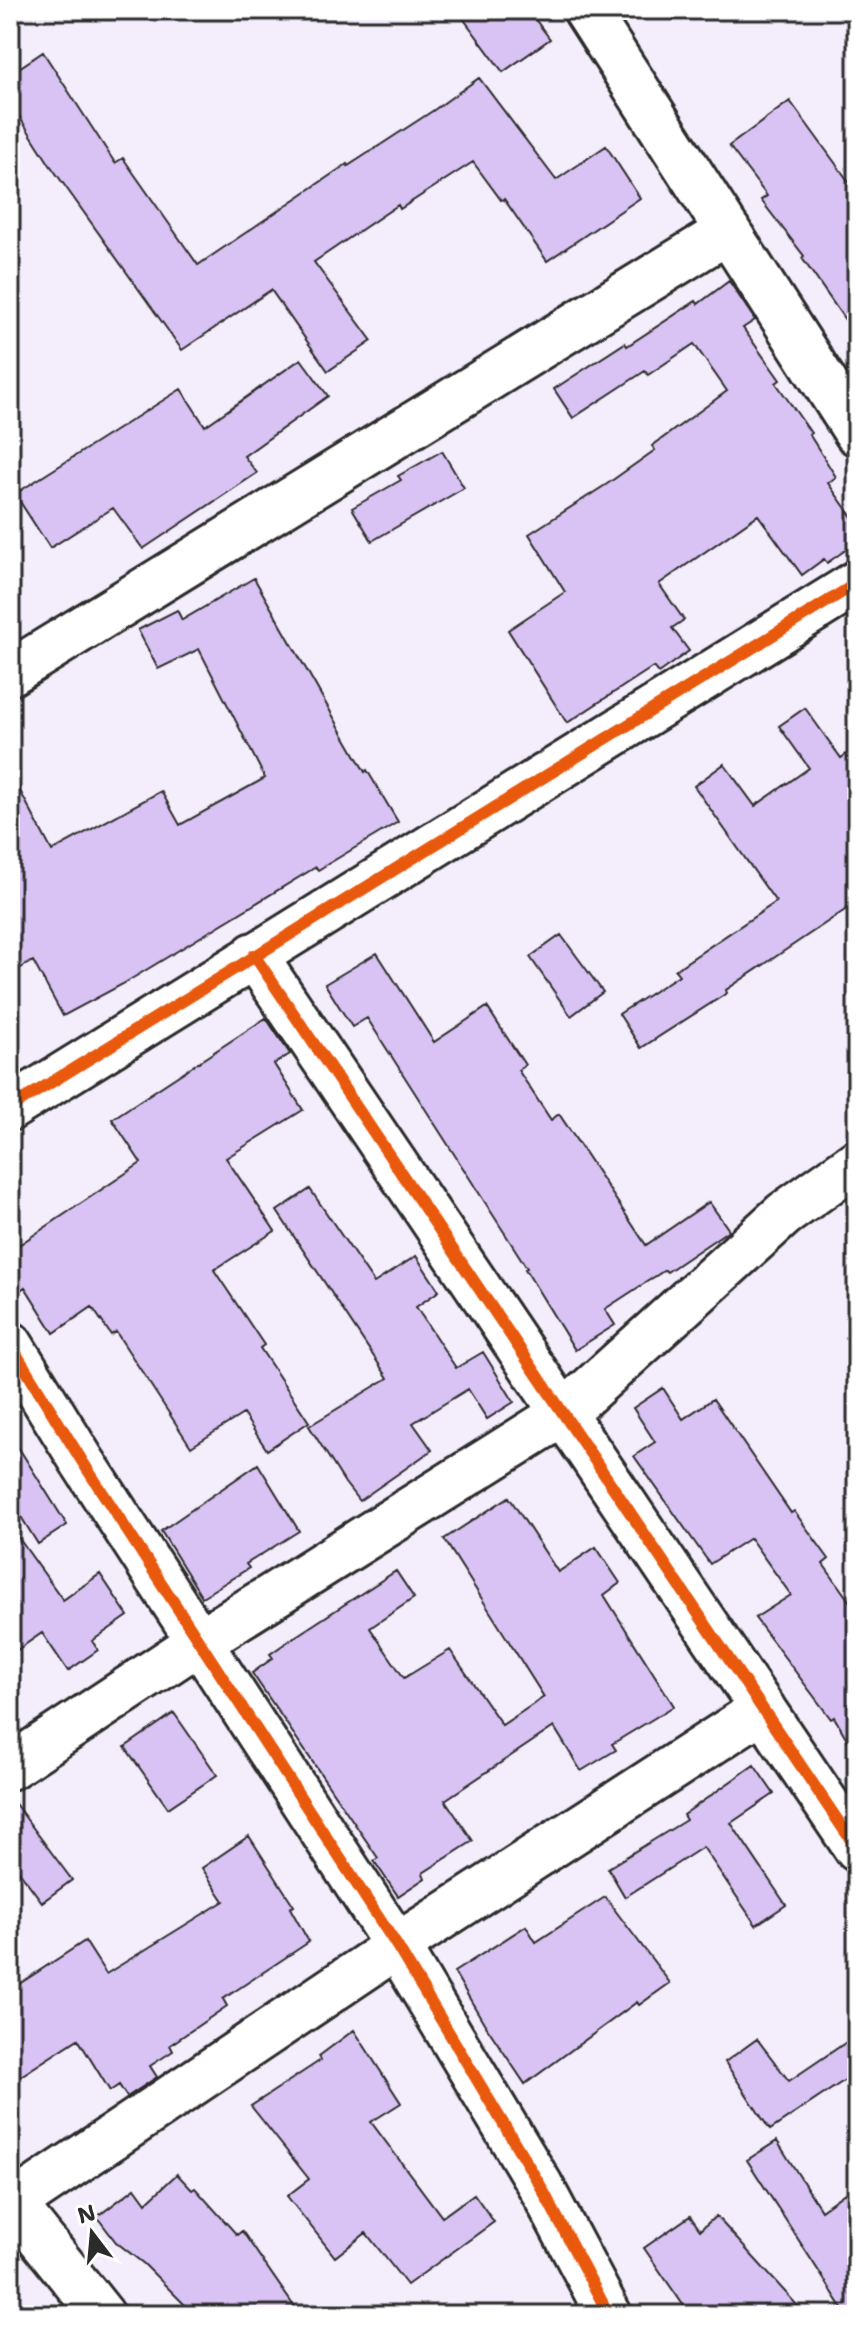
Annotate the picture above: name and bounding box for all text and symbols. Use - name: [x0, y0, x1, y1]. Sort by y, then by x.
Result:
- north arrow: [52, 2193, 132, 2273]
- text: N: [74, 2198, 99, 2231]

